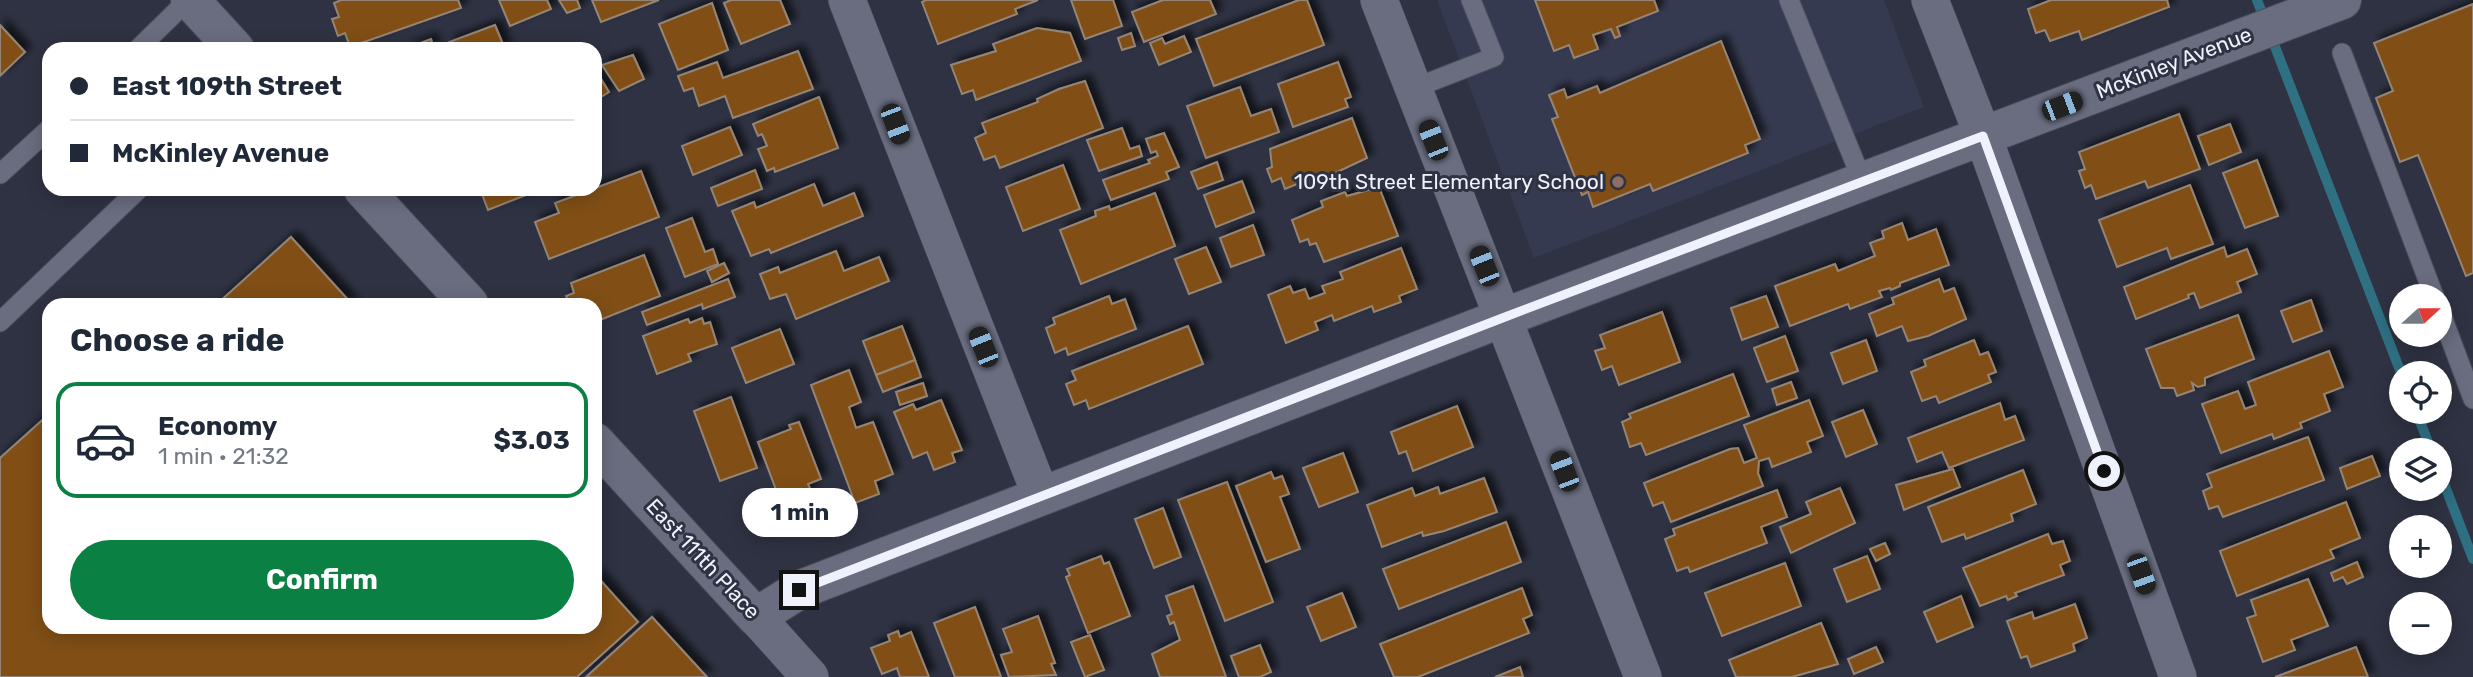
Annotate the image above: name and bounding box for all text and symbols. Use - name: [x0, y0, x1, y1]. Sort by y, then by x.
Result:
- street label: McKinley Avenue: [2093, 21, 2255, 104]
- text: East 109th Street: [112, 71, 342, 102]
- car: [2039, 89, 2086, 123]
- car: [878, 101, 913, 147]
- car: [1416, 117, 1451, 163]
- text: McKinley Avenue: [112, 138, 329, 169]
- place label: 109th Street Elementary School: [1294, 169, 1604, 194]
- marker: 109th Street Elementary School: [1610, 174, 1626, 190]
- car: [1467, 243, 1502, 289]
- north arrow: [2389, 284, 2452, 346]
- map controls: [2389, 284, 2452, 655]
- text: Choose a ride: [70, 321, 284, 359]
- car: [966, 324, 1001, 370]
- button: locate: [2389, 361, 2452, 424]
- icon: car: [74, 409, 137, 472]
- text: Economy: [158, 411, 277, 442]
- text: $3.03: [493, 425, 570, 456]
- button: layers: [2389, 438, 2452, 501]
- text: 1 min · 21:32: [158, 442, 289, 470]
- car: [1547, 448, 1582, 494]
- route start: [2088, 455, 2120, 487]
- callout: 1 min: [741, 489, 857, 538]
- street label: East 111th Place: [641, 493, 765, 624]
- text: 1 min: [771, 498, 829, 526]
- button: +: [2389, 515, 2452, 578]
- button: Confirm: [70, 540, 574, 620]
- car: [2124, 551, 2159, 597]
- route end: [783, 574, 815, 606]
- button: −: [2389, 592, 2452, 655]

